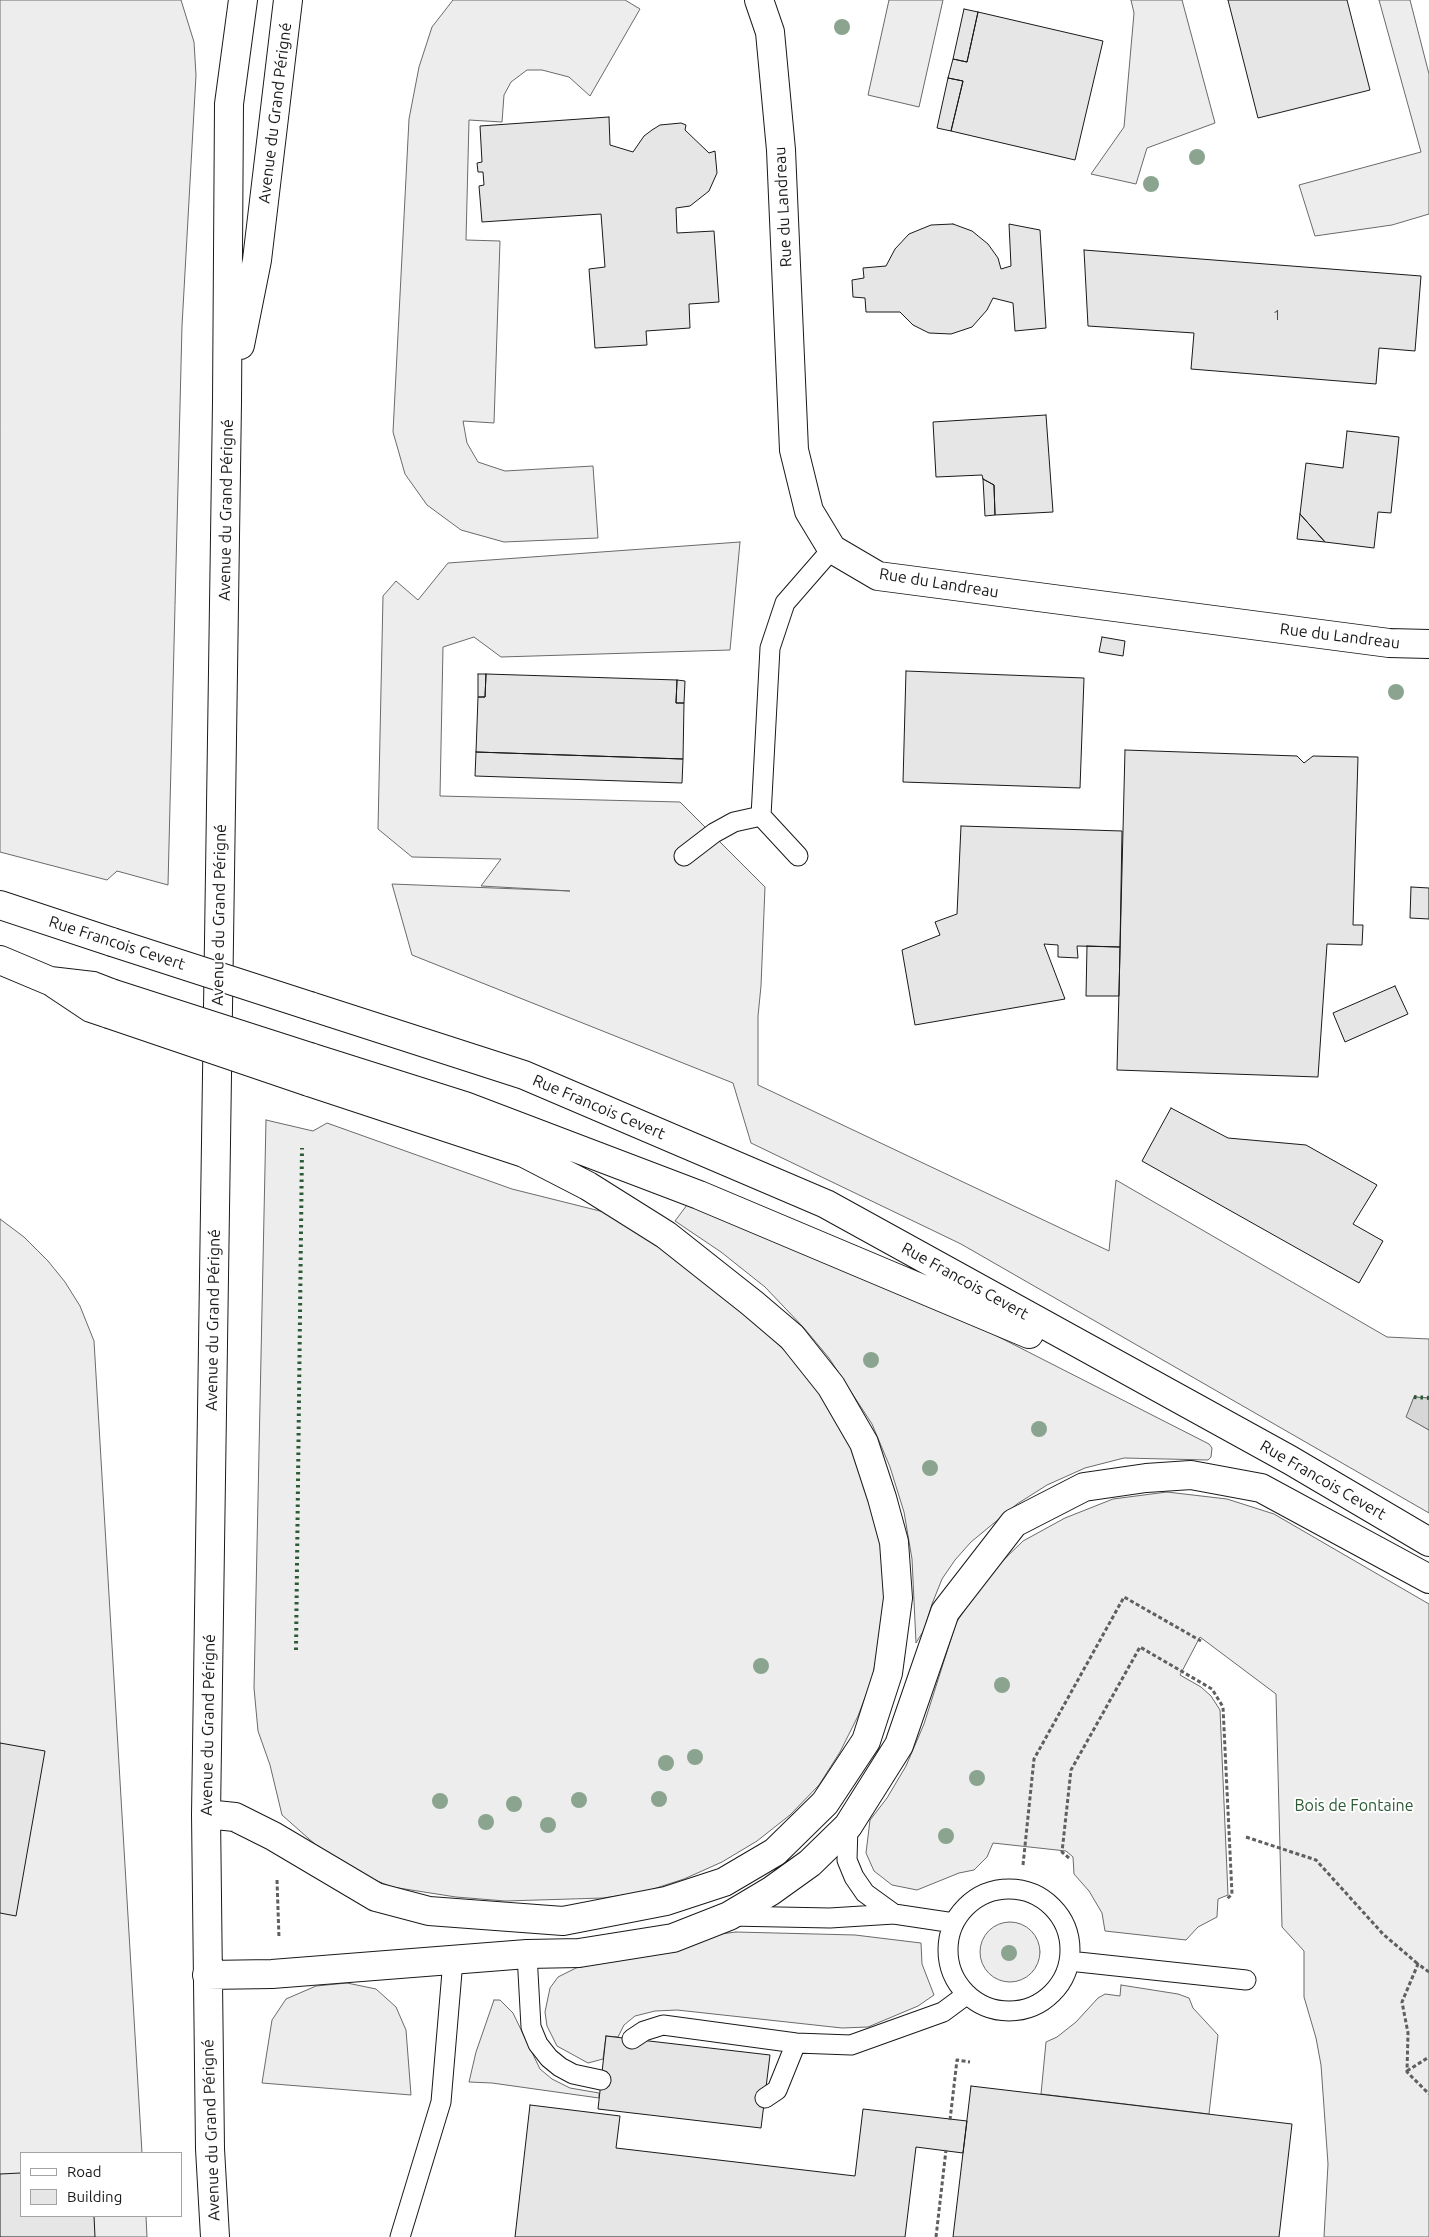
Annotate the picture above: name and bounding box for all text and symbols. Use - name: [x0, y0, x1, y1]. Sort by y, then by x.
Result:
- street label: Avenue du Grand Périgné: [254, 22, 296, 204]
- street label: Rue du Landreau: [770, 146, 796, 268]
- house number: 1: [1273, 307, 1281, 323]
- street label: Avenue du Grand Périgné: [215, 419, 237, 601]
- street label: Rue du Landreau: [878, 564, 1000, 602]
- street label: Rue du Landreau: [1279, 619, 1401, 653]
- street label: Avenue du Grand Périgné: [208, 824, 230, 1006]
- street label: Rue Francois Cevert: [47, 912, 187, 974]
- street label: Rue Francois Cevert: [530, 1070, 668, 1144]
- street label: Avenue du Grand Périgné: [202, 1229, 224, 1411]
- street label: Rue Francois Cevert: [898, 1238, 1032, 1324]
- street label: Rue Francois Cevert: [1257, 1436, 1389, 1524]
- street label: Avenue du Grand Périgné: [197, 1634, 219, 1816]
- park label: Bois de Fontaine: [1294, 1796, 1414, 1816]
- street label: Avenue du Grand Périgné: [198, 2039, 224, 2221]
- legend: [20, 2152, 182, 2217]
- text: Road: [67, 2163, 102, 2180]
- text: Building: [67, 2188, 122, 2205]

